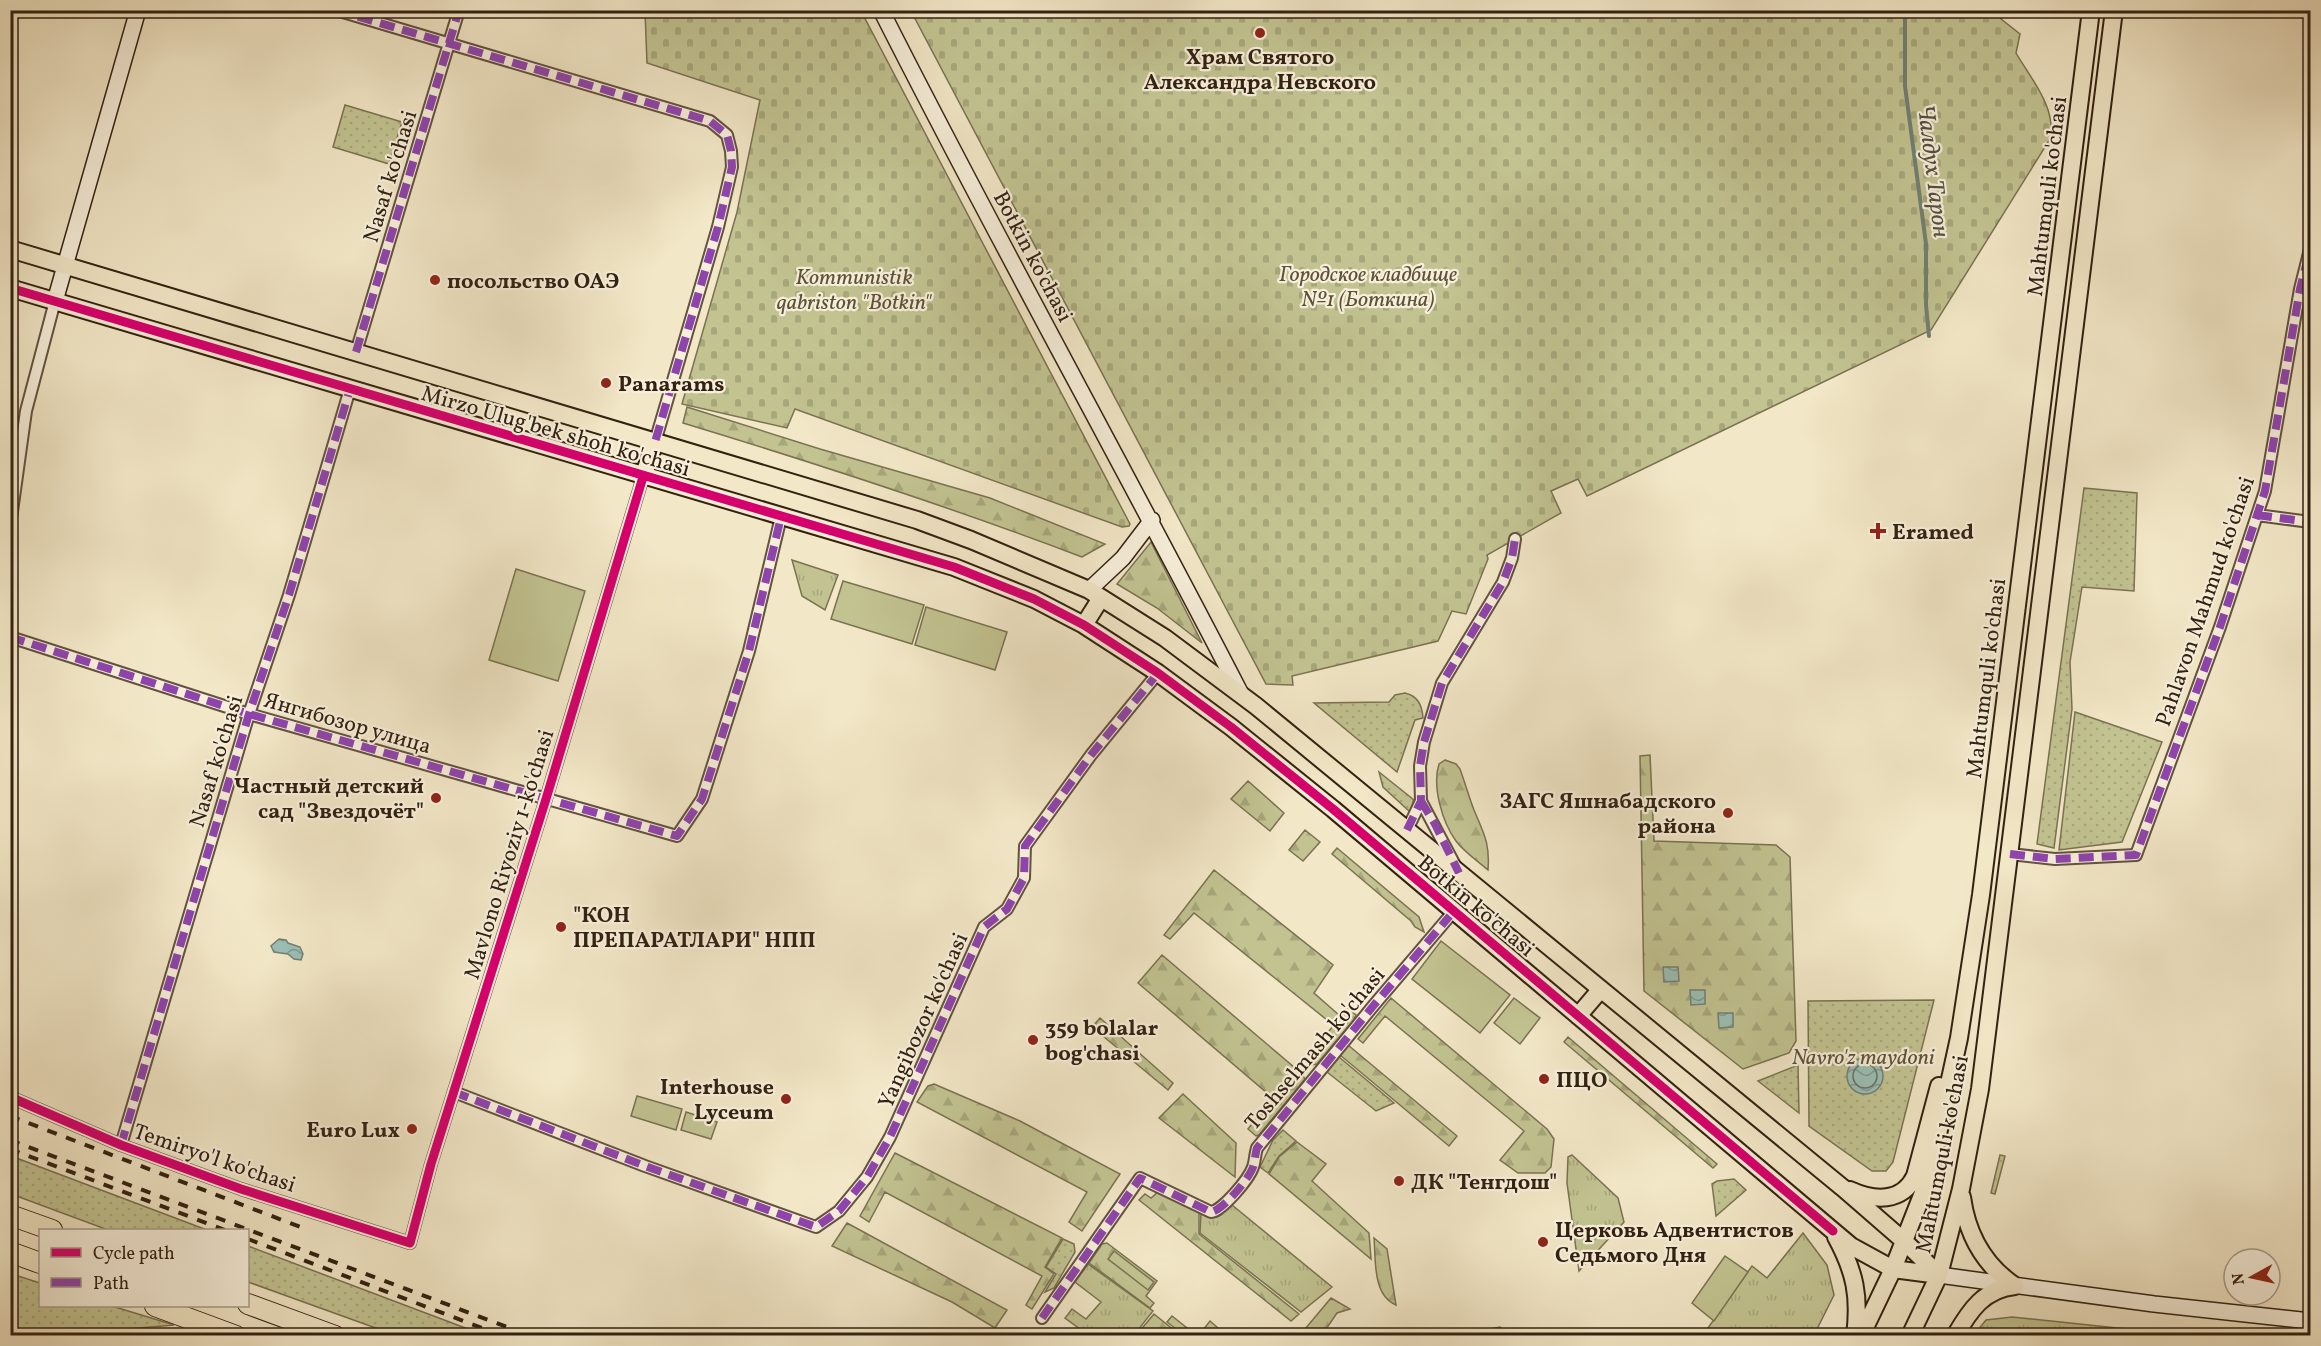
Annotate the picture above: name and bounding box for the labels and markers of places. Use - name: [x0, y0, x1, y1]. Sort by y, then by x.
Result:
- marker: Храм Святого Александра Невского: [1253, 26, 1267, 40]
- place label: Храм Святого Александра Невского: [1144, 43, 1376, 99]
- place label: посольство ОАЭ: [447, 267, 619, 298]
- marker: посольство ОАЭ: [428, 273, 442, 287]
- place label: Panarams: [618, 370, 724, 401]
- marker: Panarams: [599, 376, 613, 390]
- place label: Eramed: [1892, 518, 1974, 549]
- marker: Eramed: [1869, 522, 1887, 540]
- place label: Частный детский сад "Звездочёт": [234, 772, 424, 828]
- place label: ЗАГС Яшнабадского района: [1499, 787, 1716, 843]
- marker: Частный детский сад "Звездочёт": [429, 791, 443, 805]
- marker: ЗАГС Яшнабадского района: [1721, 806, 1735, 820]
- place label: "КОН ПРЕПАРАТЛАРИ" НПП: [573, 901, 816, 957]
- marker: "КОН ПРЕПАРАТЛАРИ" НПП: [554, 920, 568, 934]
- place label: 359 bolalar bog'chasi: [1045, 1014, 1159, 1070]
- marker: 359 bolalar bog'chasi: [1026, 1033, 1040, 1047]
- place label: ПЦО: [1556, 1066, 1607, 1097]
- marker: ПЦО: [1537, 1072, 1551, 1086]
- place label: Interhouse Lyceum: [660, 1073, 774, 1129]
- marker: Interhouse Lyceum: [779, 1092, 793, 1106]
- place label: Euro Lux: [306, 1116, 400, 1147]
- marker: Euro Lux: [405, 1122, 419, 1136]
- place label: ДК "Тенгдош": [1411, 1168, 1557, 1199]
- marker: ДК "Тенгдош": [1392, 1174, 1406, 1188]
- place label: Церковь Адвентистов Седьмого Дня: [1555, 1216, 1794, 1272]
- marker: Церковь Адвентистов Седьмого Дня: [1536, 1235, 1550, 1249]

